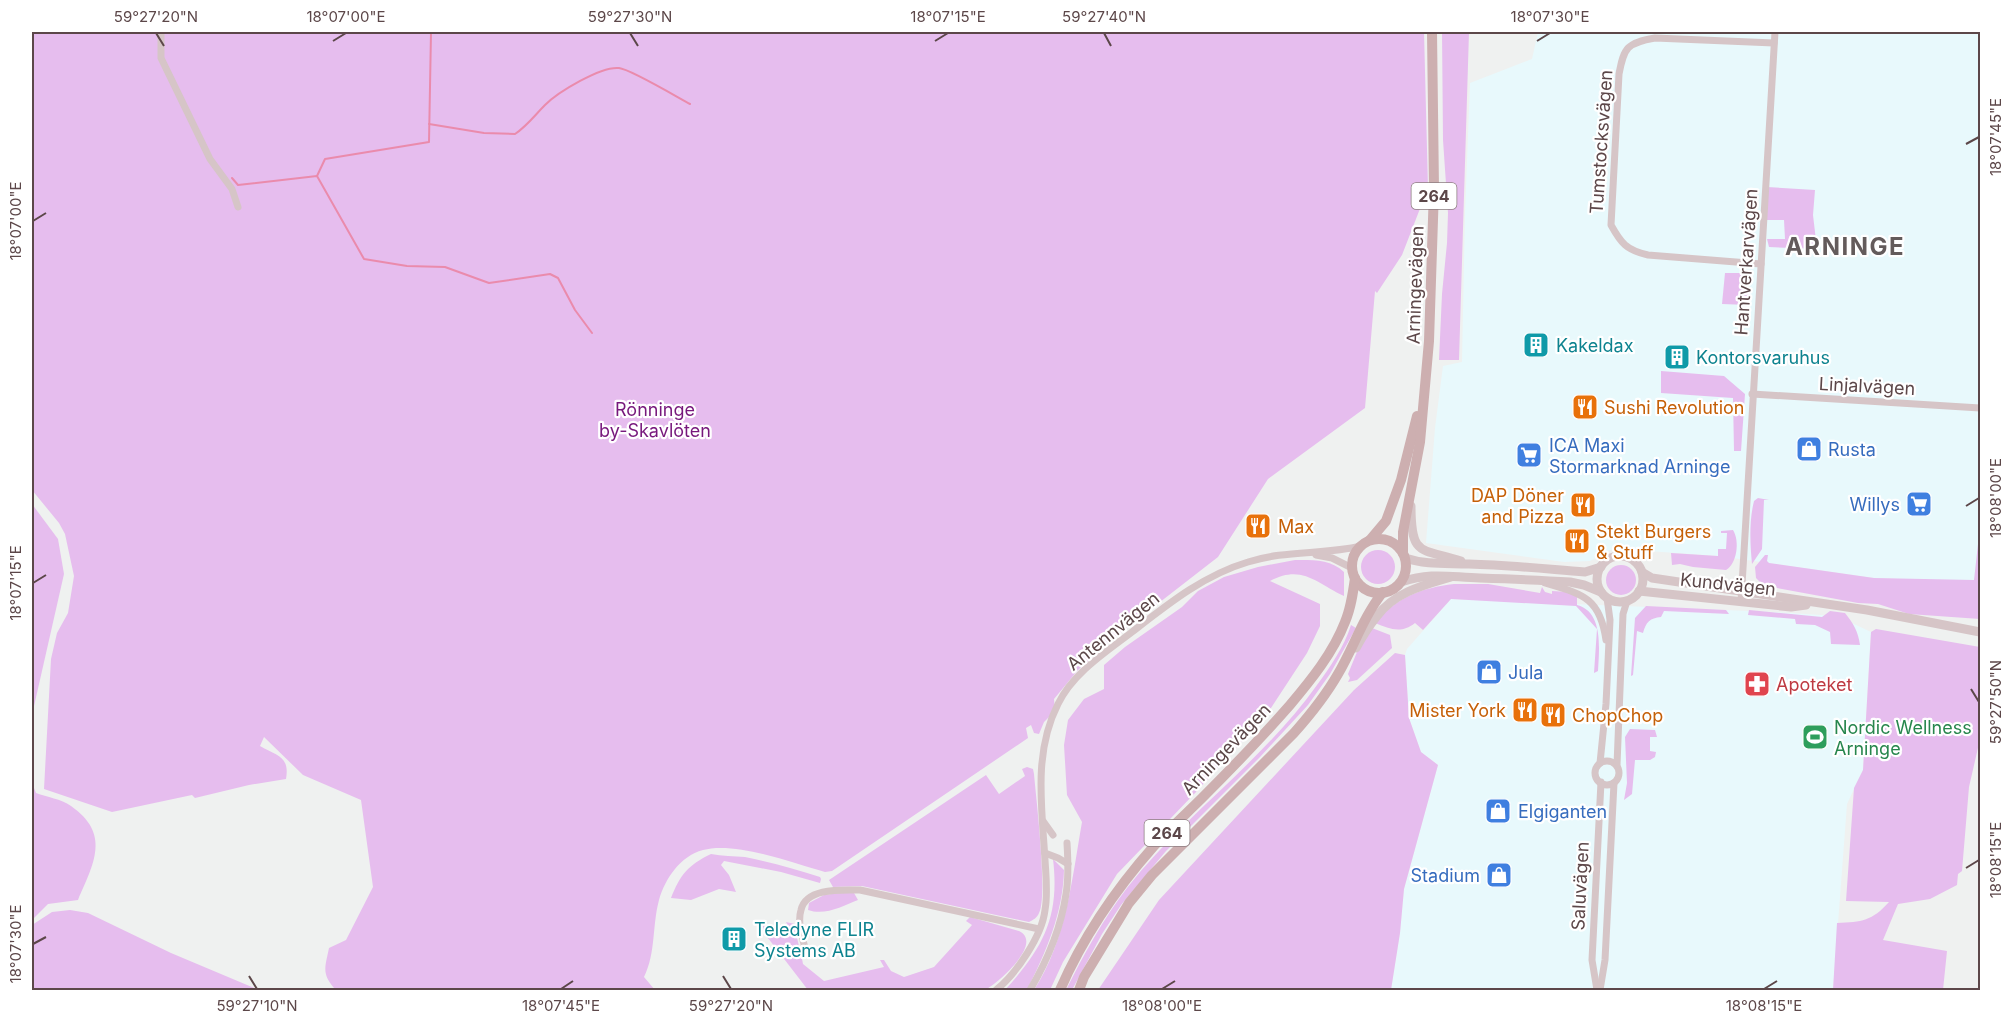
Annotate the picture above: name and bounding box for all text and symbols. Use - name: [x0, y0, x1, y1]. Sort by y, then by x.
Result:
- text: 59°27'20"N: [114, 7, 198, 26]
- text: 18°07'00"E: [306, 7, 386, 26]
- text: 59°27'30"N: [588, 7, 672, 26]
- text: 18°07'15"E: [910, 7, 986, 26]
- text: 59°27'40"N: [1062, 7, 1146, 26]
- text: 18°07'30"E: [1511, 7, 1589, 26]
- street label: Tumstocksvägen: [1585, 69, 1617, 215]
- text: 18°07'45"E: [1986, 98, 2005, 176]
- text: 18°07'00"E: [6, 181, 25, 261]
- road number: 264: [1412, 183, 1456, 209]
- street label: Hantverkarvägen: [1730, 188, 1762, 336]
- street label: Arningevägen: [1402, 225, 1428, 345]
- district label: ARNINGE: [1785, 232, 1905, 261]
- building icon: Kakeldax: [1521, 330, 1551, 360]
- place label: Kakeldax: [1556, 335, 1634, 356]
- building icon: Kontorsvaruhus: [1662, 342, 1692, 372]
- place label: Kontorsvaruhus: [1696, 347, 1830, 368]
- street label: Linjalvägen: [1818, 373, 1916, 399]
- restaurant icon: Sushi Revolution: [1570, 392, 1600, 422]
- place label: Sushi Revolution: [1604, 397, 1744, 418]
- park label: Rönninge by-Skavlöten: [599, 399, 711, 441]
- shop icon: Rusta: [1794, 434, 1824, 464]
- place label: ICA Maxi Stormarknad Arninge: [1549, 435, 1730, 477]
- place label: Rusta: [1828, 439, 1876, 460]
- supermarket icon: ICA Maxi Stormarknad Arninge: [1514, 440, 1544, 470]
- text: 18°08'00"E: [1986, 458, 2005, 538]
- place label: DAP Döner and Pizza: [1471, 485, 1564, 527]
- supermarket icon: Willys: [1904, 489, 1934, 519]
- restaurant icon: DAP Döner and Pizza: [1568, 490, 1598, 520]
- place label: Willys: [1849, 494, 1900, 515]
- restaurant icon: Max: [1243, 511, 1273, 541]
- place label: Max: [1278, 516, 1314, 537]
- place label: Stekt Burgers & Stuff: [1596, 521, 1711, 563]
- restaurant icon: Stekt Burgers & Stuff: [1562, 526, 1592, 556]
- text: 18°07'15"E: [6, 545, 25, 621]
- street label: Kundvägen: [1679, 569, 1777, 599]
- street label: Antennvägen: [1063, 587, 1163, 675]
- shop icon: Jula: [1474, 657, 1504, 687]
- text: 59°27'50"N: [1986, 660, 2005, 744]
- place label: Jula: [1508, 662, 1543, 683]
- pharmacy icon: Apoteket: [1742, 669, 1772, 699]
- place label: Apoteket: [1776, 674, 1852, 695]
- restaurant icon: Mister York: [1510, 695, 1540, 725]
- street label: Arningevägen: [1177, 699, 1275, 799]
- place label: Mister York: [1409, 700, 1506, 721]
- restaurant icon: ChopChop: [1538, 700, 1568, 730]
- place label: ChopChop: [1572, 705, 1663, 726]
- place label: Nordic Wellness Arninge: [1834, 717, 1972, 759]
- sports icon: Nordic Wellness Arninge: [1800, 722, 1830, 752]
- shop icon: Elgiganten: [1483, 796, 1513, 826]
- place label: Elgiganten: [1518, 801, 1607, 822]
- road number: 264: [1144, 820, 1190, 846]
- text: 18°08'15"E: [1986, 822, 2005, 898]
- street label: Saluvägen: [1567, 841, 1593, 931]
- shop icon: Stadium: [1484, 860, 1514, 890]
- place label: Stadium: [1411, 865, 1480, 886]
- text: 18°07'30"E: [6, 905, 25, 983]
- place label: Teledyne FLIR Systems AB: [754, 919, 875, 961]
- building icon: Teledyne FLIR Systems AB: [719, 924, 749, 954]
- text: 59°27'10"N: [216, 996, 298, 1015]
- text: 18°07'45"E: [522, 996, 600, 1015]
- text: 59°27'20"N: [689, 996, 773, 1015]
- text: 18°08'00"E: [1122, 996, 1202, 1015]
- text: 18°08'15"E: [1726, 996, 1802, 1015]

